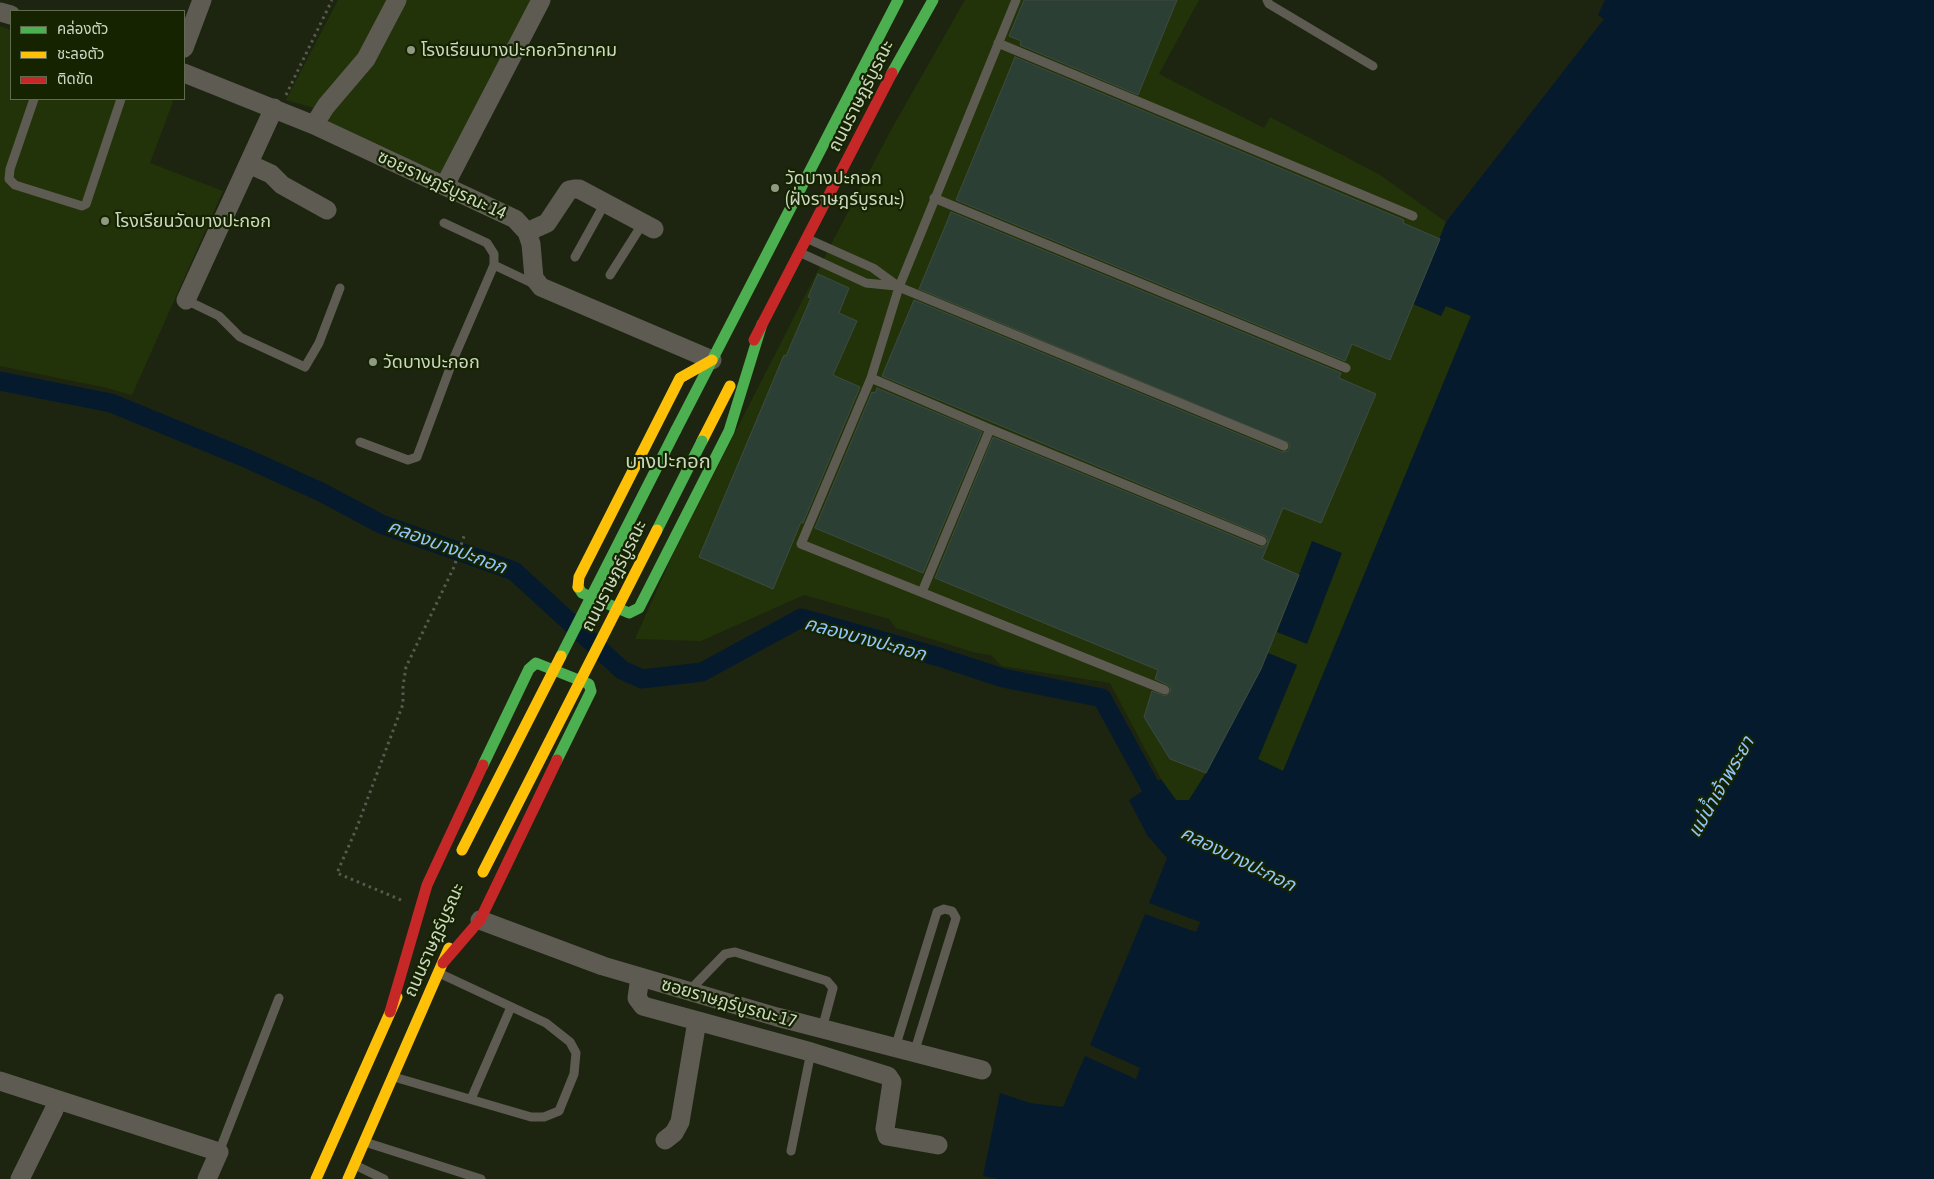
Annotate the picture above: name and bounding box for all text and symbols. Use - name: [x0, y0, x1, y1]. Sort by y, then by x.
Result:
- legend: [10, 10, 185, 100]
- text: คล่องตัว: [57, 20, 108, 37]
- street label: ถนนราษฎร์บูรณะ: [824, 37, 898, 155]
- place label: โรงเรียนบางปะกอกวิทยาคม: [421, 39, 617, 61]
- marker: โรงเรียนบางปะกอกวิทยาคม: [405, 44, 417, 56]
- text: ชะลอตัว: [57, 45, 104, 62]
- text: ติดขัด: [57, 70, 93, 87]
- street label: ซอยราษฎร์บูรณะ 14: [374, 146, 510, 224]
- place label: วัดบางปะกอก (ฝั่งราษฎร์บูรณะ): [785, 167, 904, 210]
- marker: วัดบางปะกอก (ฝั่งราษฎร์บูรณะ): [769, 182, 781, 194]
- place label: โรงเรียนวัดบางปะกอก: [115, 210, 271, 232]
- marker: โรงเรียนวัดบางปะกอก: [99, 215, 111, 227]
- place label: วัดบางปะกอก: [383, 351, 480, 373]
- marker: วัดบางปะกอก: [367, 356, 379, 368]
- district label: บางปะกอก: [625, 450, 711, 474]
- water label: คลองบางปะกอก: [385, 515, 509, 579]
- street label: ถนนราษฎร์บูรณะ: [577, 517, 651, 635]
- water label: คลองบางปะกอก: [802, 612, 928, 666]
- water label: แม่น้ำเจ้าพระยา: [1683, 733, 1759, 841]
- water label: คลองบางปะกอก: [1177, 821, 1299, 897]
- street label: ถนนราษฎร์บูรณะ: [399, 880, 469, 1000]
- street label: ซอยราษฎร์บูรณะ 17: [659, 973, 799, 1033]

